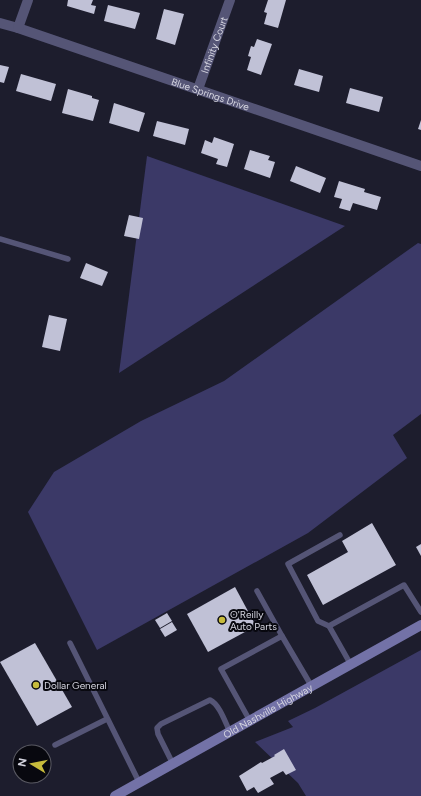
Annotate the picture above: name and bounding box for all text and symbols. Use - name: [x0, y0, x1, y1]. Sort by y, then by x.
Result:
- street label: Infinity Court: [198, 14, 230, 75]
- street label: Blue Springs Drive: [170, 75, 251, 113]
- place label: O'Reilly Auto Parts: [230, 608, 277, 633]
- marker: O'Reilly Auto Parts: [217, 615, 227, 625]
- place label: Dollar General: [44, 679, 107, 692]
- marker: Dollar General: [31, 680, 41, 690]
- street label: Old Nashville Highway: [221, 680, 315, 741]
- north arrow: [12, 744, 52, 784]
- text: N: [16, 757, 30, 768]

